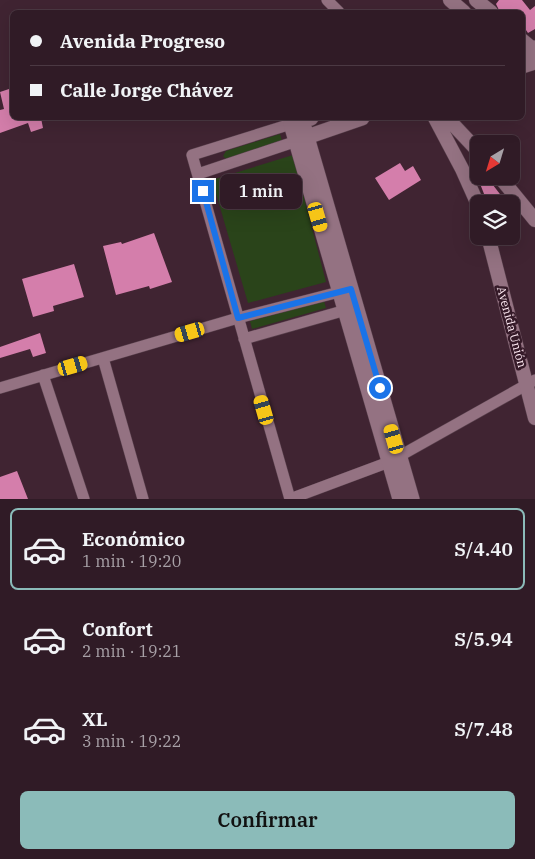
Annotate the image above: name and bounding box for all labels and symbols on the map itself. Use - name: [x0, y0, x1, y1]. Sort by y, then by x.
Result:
- north arrow: [470, 135, 520, 185]
- callout: 1 min: [220, 174, 303, 208]
- route end: [192, 180, 214, 202]
- car: [306, 201, 329, 233]
- street label: Avenida Unión: [494, 285, 530, 370]
- car: [173, 321, 206, 343]
- car: [56, 355, 89, 377]
- route start: [369, 377, 391, 399]
- car: [252, 394, 275, 426]
- car: [382, 423, 405, 455]

